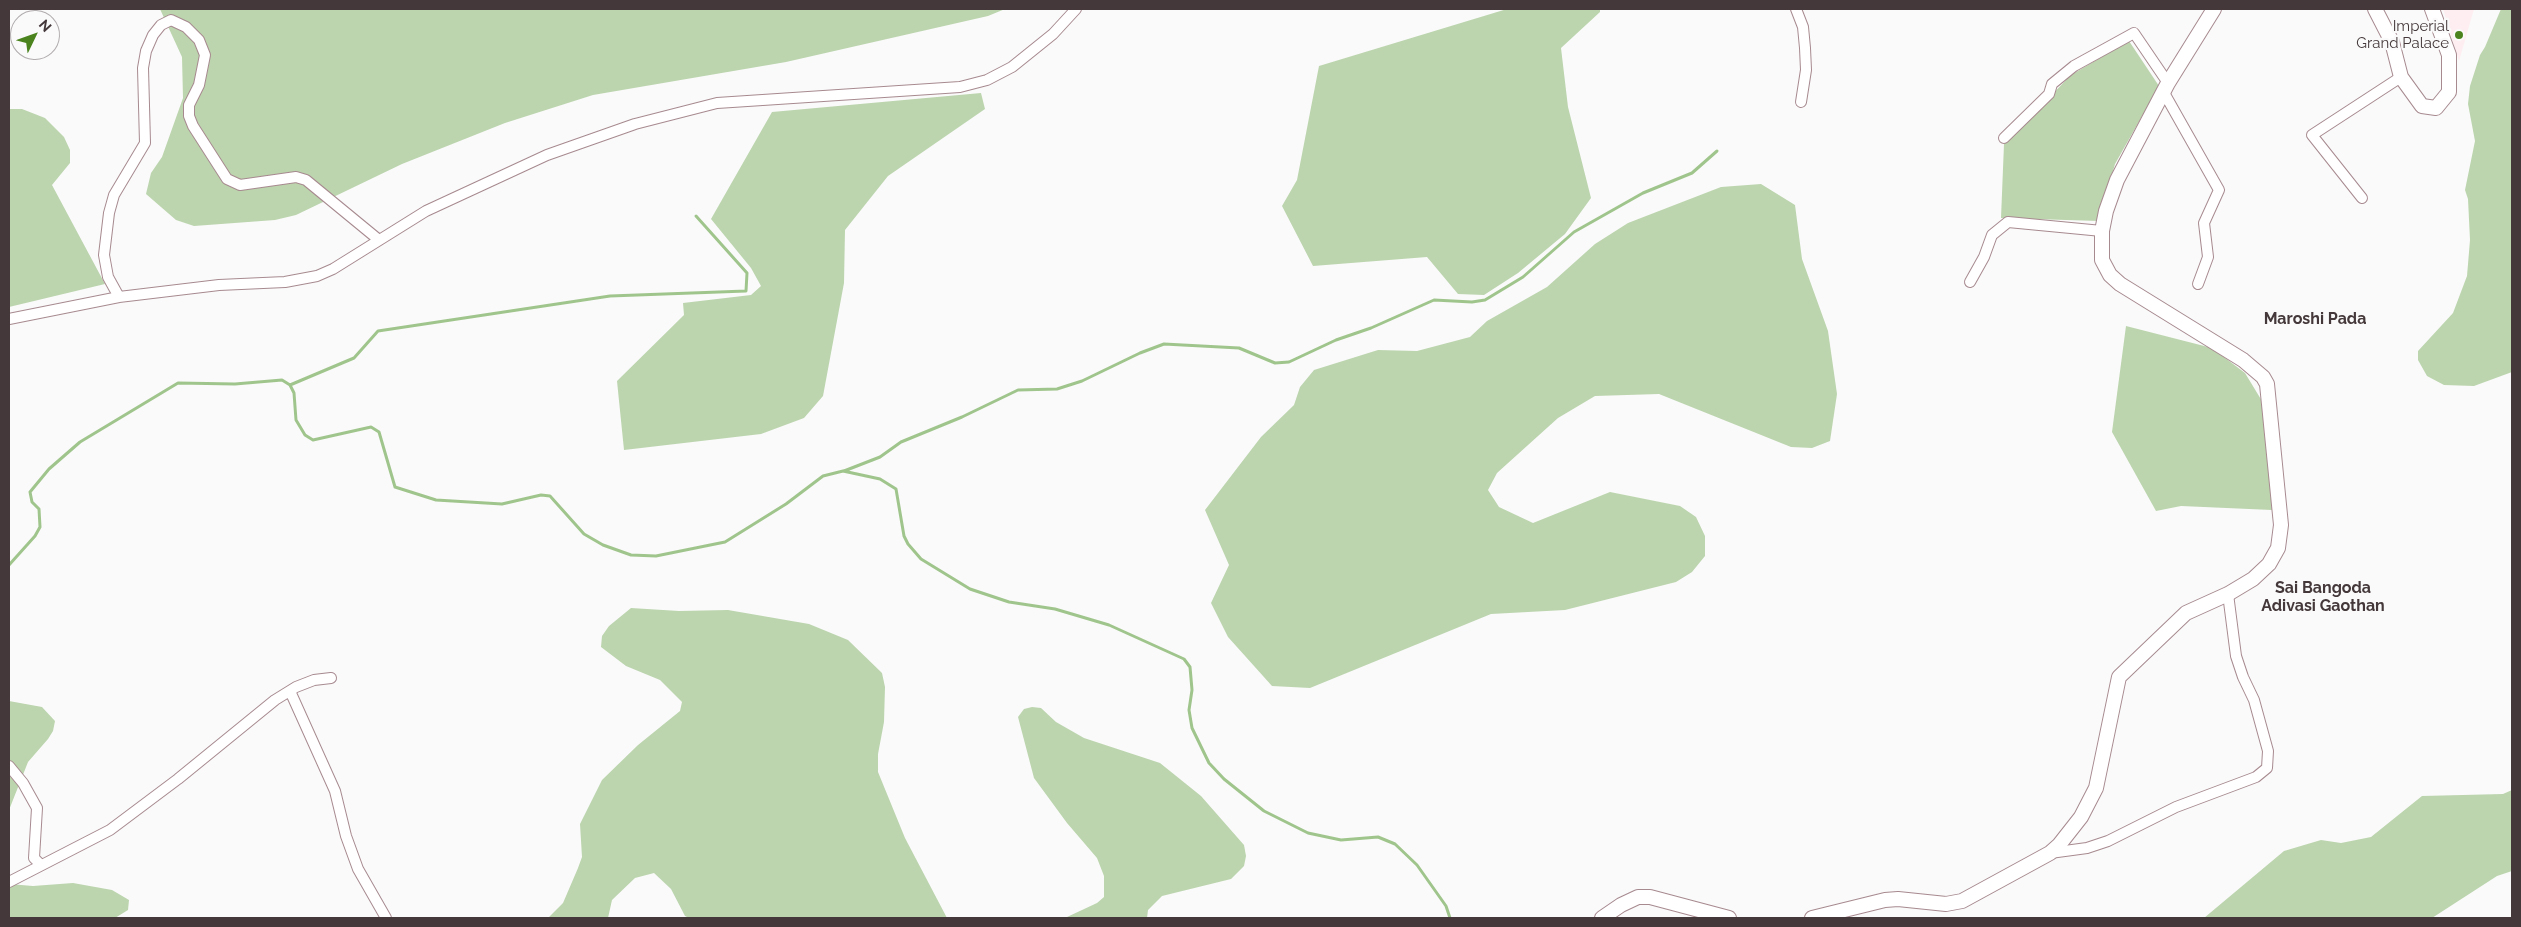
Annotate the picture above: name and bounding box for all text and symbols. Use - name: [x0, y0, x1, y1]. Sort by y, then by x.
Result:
- north arrow: [10, 10, 60, 60]
- text: N: [36, 16, 55, 35]
- place label: Imperial Grand Palace: [2356, 17, 2449, 52]
- marker: Imperial Grand Palace: [2453, 29, 2465, 41]
- district label: Maroshi Pada: [2264, 309, 2366, 329]
- district label: Sai Bangoda Adivasi Gaothan: [2261, 578, 2385, 616]

